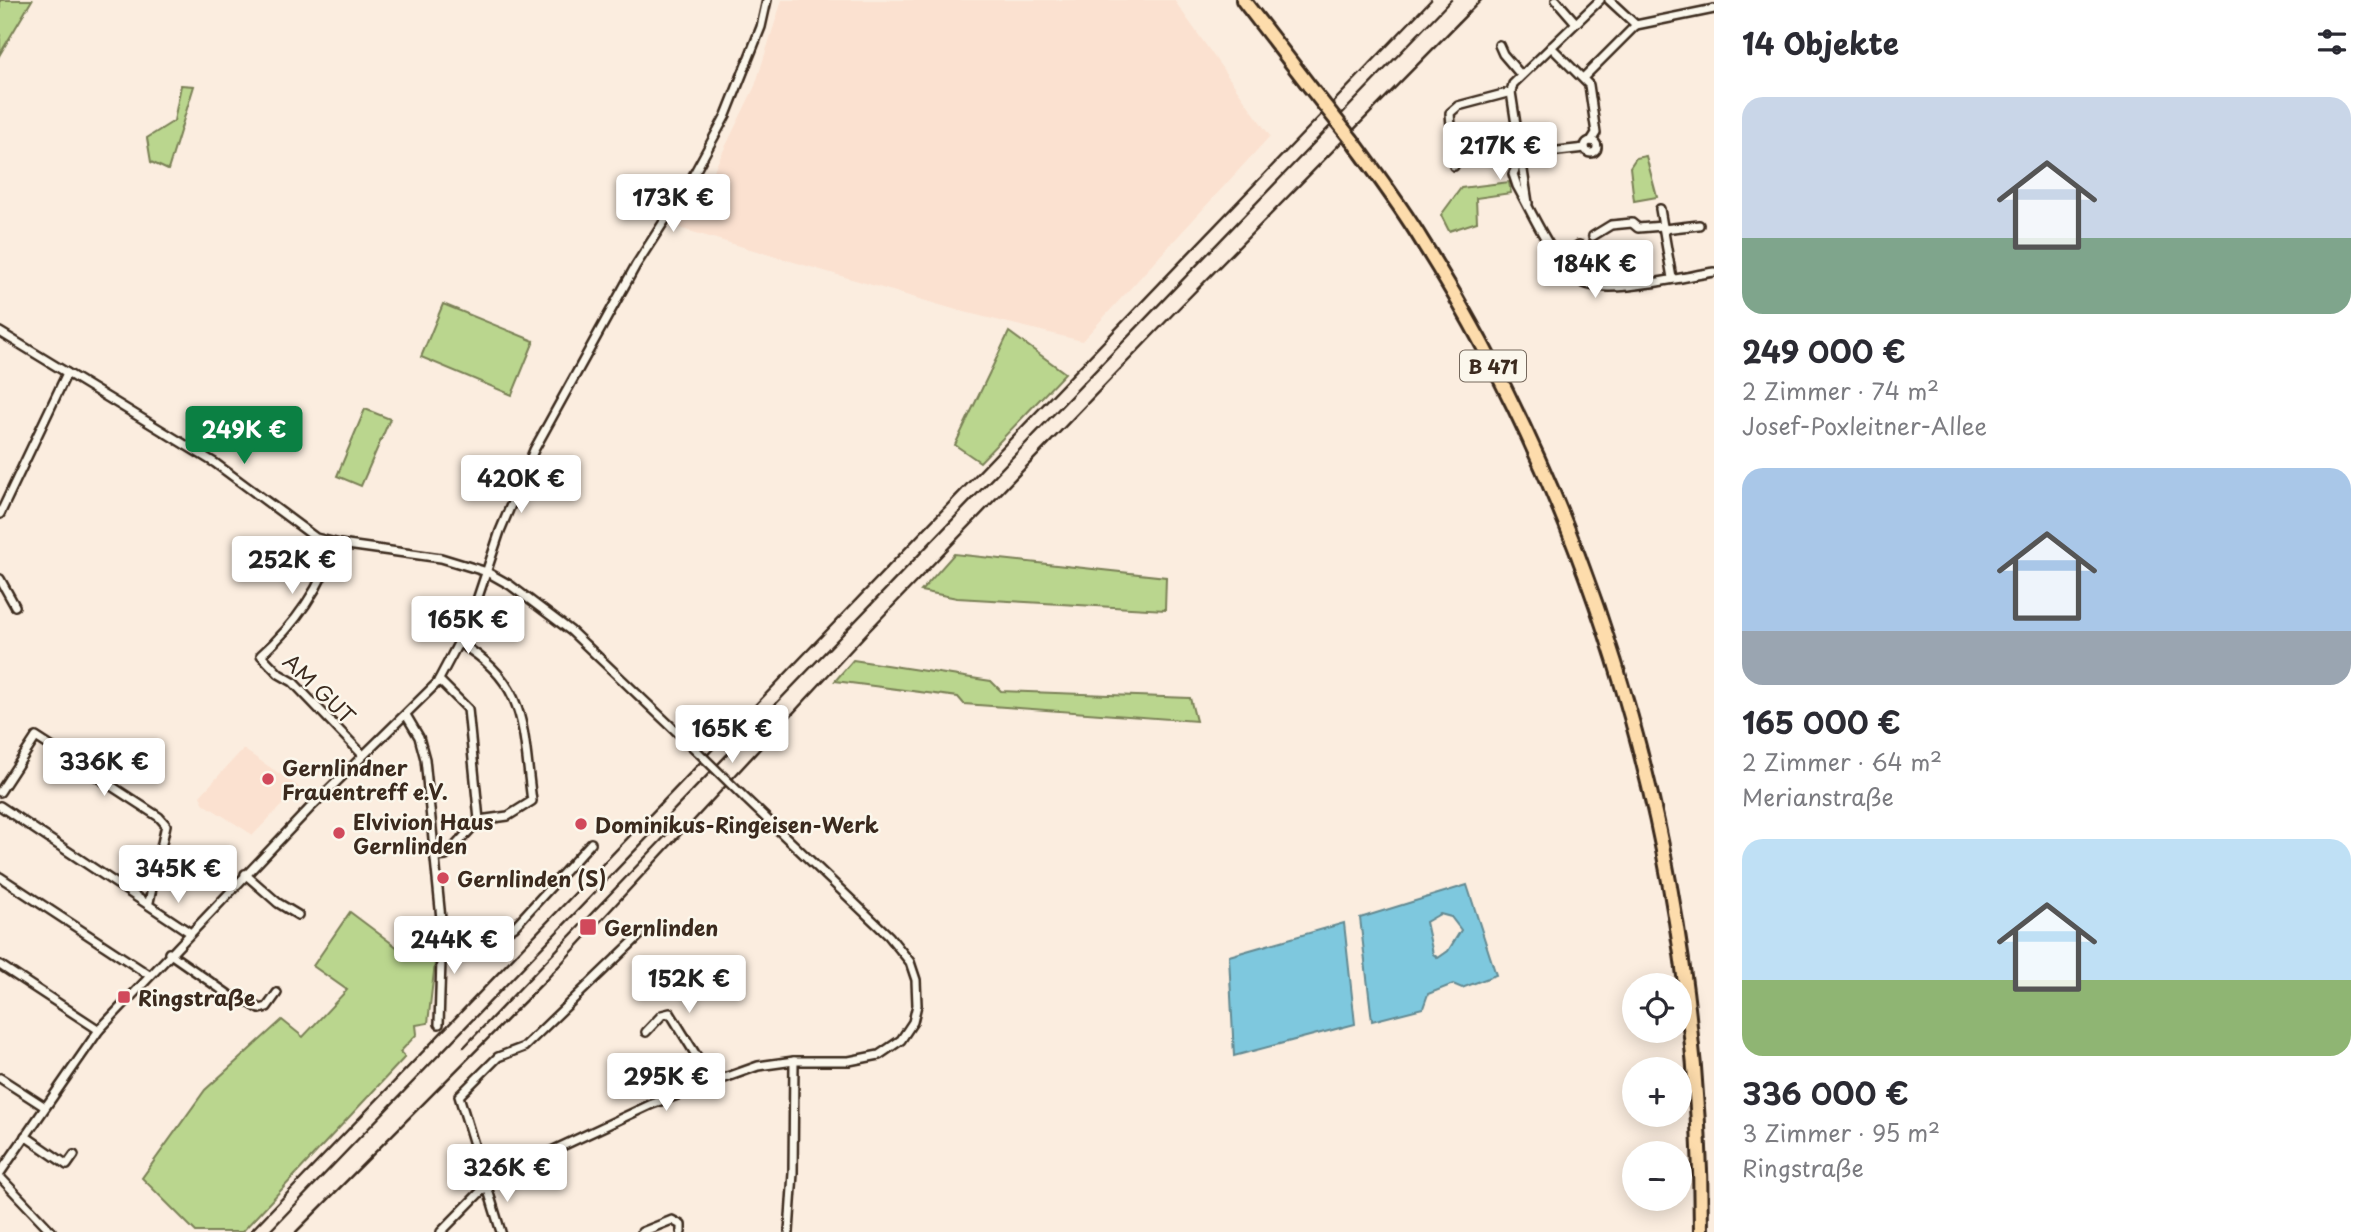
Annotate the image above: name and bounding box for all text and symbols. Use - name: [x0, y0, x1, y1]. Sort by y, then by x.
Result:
- text: 14 Objekte: [1742, 20, 1899, 65]
- icon: filters: [2313, 23, 2351, 61]
- pin: 217K €: [1443, 122, 1557, 182]
- text: 217K €: [1459, 127, 1541, 162]
- icon: home: [1984, 142, 2110, 268]
- pin: 173K €: [616, 174, 730, 234]
- text: 173K €: [632, 179, 714, 214]
- pin: 184K €: [1538, 240, 1652, 300]
- text: 184K €: [1553, 245, 1637, 280]
- text: 249 000 €: [1742, 328, 1906, 373]
- road number: B 471: [1460, 350, 1526, 382]
- text: 2 Zimmer · 74 m²: [1742, 373, 1939, 408]
- pin: 249K €: [187, 406, 301, 466]
- text: Josef-Poxleitner-Allee: [1742, 408, 1987, 443]
- text: 249K €: [201, 411, 287, 446]
- pin: 420K €: [464, 456, 578, 515]
- text: 420K €: [477, 460, 565, 495]
- icon: home: [1984, 513, 2110, 639]
- pin: 252K €: [235, 536, 349, 596]
- text: 252K €: [248, 541, 336, 576]
- pin: 165K €: [411, 596, 525, 656]
- text: 165K €: [427, 601, 509, 636]
- street label: AM GUT: [277, 645, 364, 731]
- text: 165 000 €: [1742, 699, 1901, 744]
- pin: 165K €: [675, 706, 789, 765]
- text: 165K €: [691, 710, 773, 745]
- pin: 336K €: [47, 738, 161, 798]
- text: 336K €: [59, 743, 149, 778]
- text: 2 Zimmer · 64 m²: [1742, 744, 1942, 779]
- place label: Gernlindner Frauentreff e.V.: [282, 751, 448, 807]
- marker: Gernlindner Frauentreff e.V.: [260, 771, 276, 787]
- text: Merianstraße: [1742, 779, 1894, 814]
- place label: Elvivion Haus Gernlinden: [353, 805, 494, 861]
- place label: Dominikus-Ringeisen-Werk: [595, 808, 879, 840]
- marker: Dominikus-Ringeisen-Werk: [573, 816, 589, 832]
- marker: Elvivion Haus Gernlinden: [331, 825, 347, 841]
- pin: 345K €: [121, 846, 235, 905]
- text: 345K €: [135, 850, 221, 885]
- place label: Gernlinden (S): [457, 862, 606, 894]
- marker: Gernlinden (S): [435, 870, 451, 886]
- icon: home: [1984, 884, 2110, 1010]
- place label: Gernlinden: [604, 911, 718, 943]
- pin: 244K €: [397, 916, 511, 976]
- marker: Gernlinden: [578, 917, 598, 937]
- text: 244K €: [410, 921, 498, 956]
- pin: 152K €: [632, 956, 746, 1015]
- text: 152K €: [648, 960, 730, 995]
- map controls: [1622, 973, 1692, 1211]
- button: locate: [1622, 973, 1692, 1043]
- place label: Ringstraße: [138, 981, 255, 1013]
- marker: Ringstraße: [116, 989, 132, 1005]
- pin: 295K €: [609, 1054, 723, 1113]
- button: +: [1622, 1057, 1692, 1127]
- text: 295K €: [623, 1058, 709, 1093]
- text: 336 000 €: [1742, 1070, 1909, 1115]
- text: 3 Zimmer · 95 m²: [1742, 1115, 1940, 1150]
- button: −: [1622, 1141, 1692, 1211]
- pin: 326K €: [450, 1144, 564, 1204]
- text: 326K €: [463, 1149, 551, 1184]
- text: Ringstraße: [1742, 1150, 1864, 1185]

